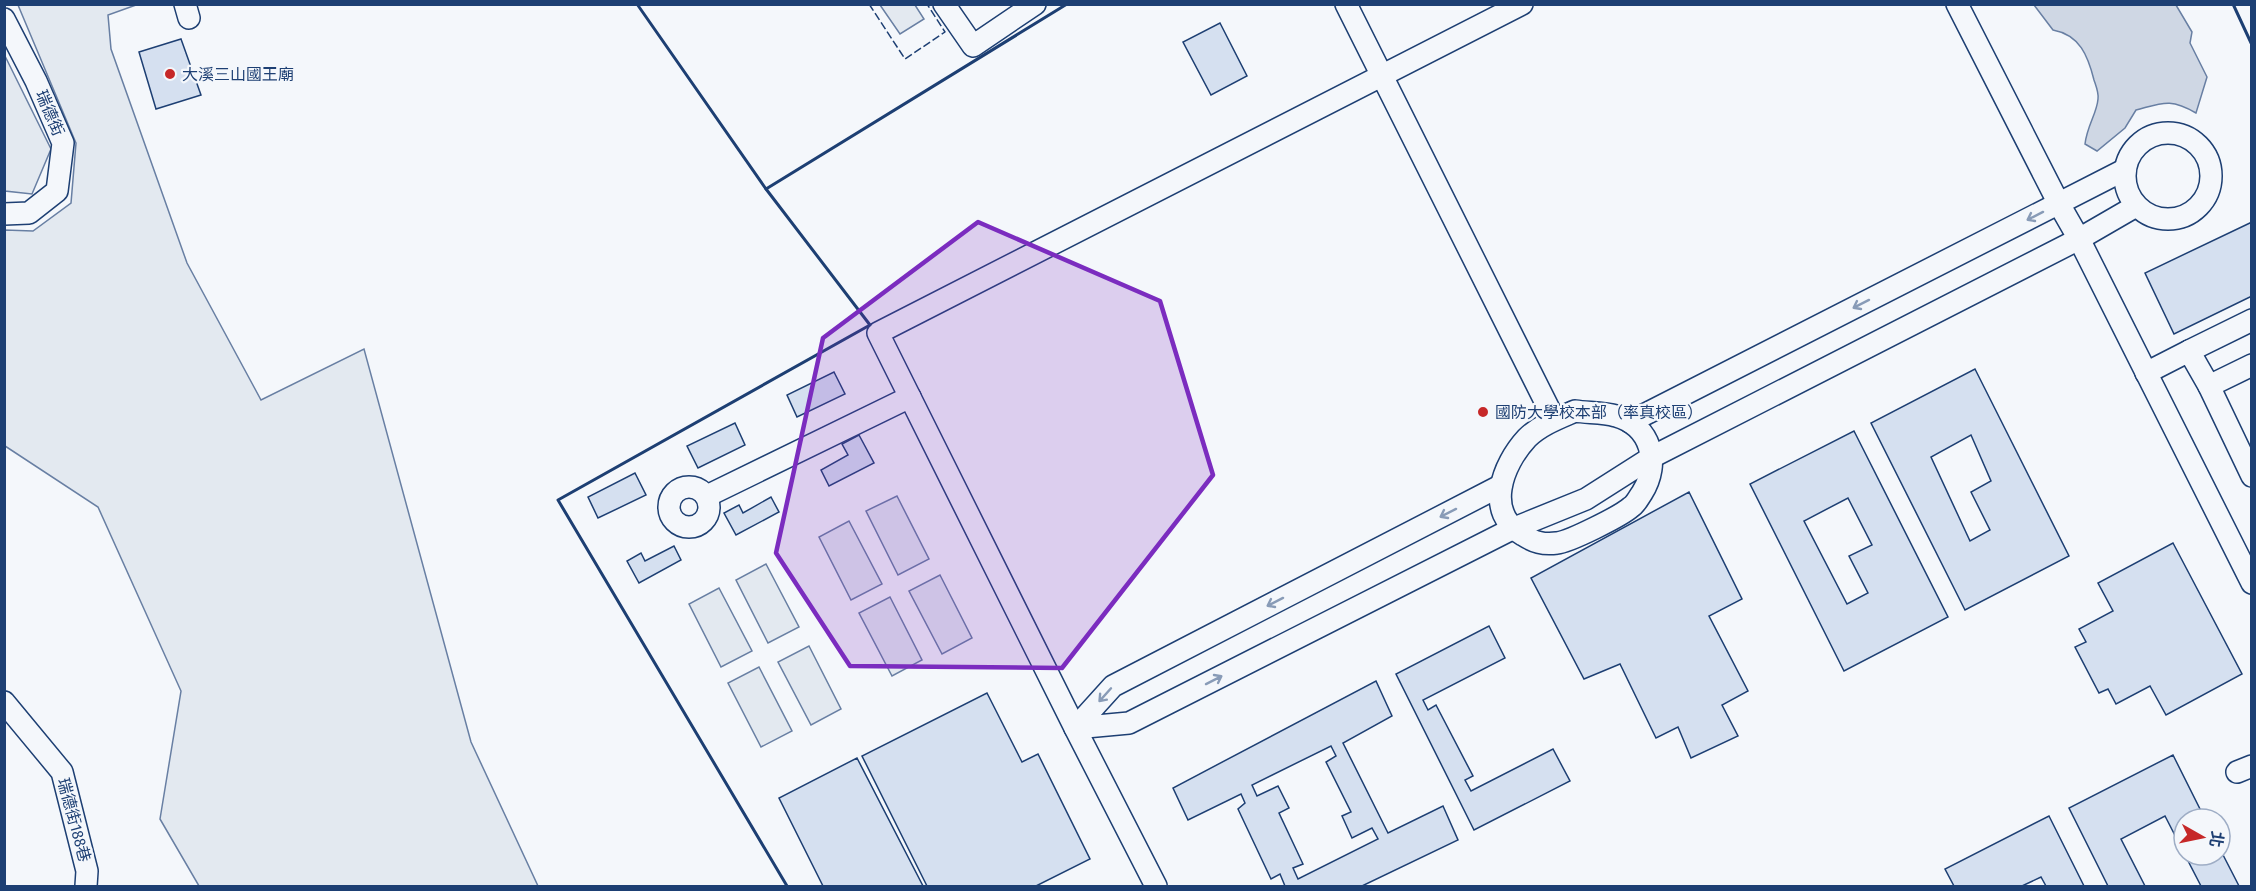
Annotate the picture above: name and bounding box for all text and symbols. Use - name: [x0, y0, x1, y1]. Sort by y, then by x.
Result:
- place label: 大溪三山國王廟: [182, 65, 294, 84]
- marker: 大溪三山國王廟: [163, 67, 177, 81]
- street label: 瑞德街: [32, 87, 68, 139]
- one-way arrow: [2026, 210, 2044, 222]
- one-way arrow: [1853, 299, 1871, 310]
- place label: 國防大學校本部（率真校區）: [1495, 403, 1703, 422]
- marker: 國防大學校本部（率真校區）: [1476, 405, 1490, 419]
- one-way arrow: [1440, 507, 1458, 519]
- one-way arrow: [1267, 597, 1285, 608]
- one-way arrow: [1205, 674, 1223, 685]
- one-way arrow: [1098, 687, 1112, 702]
- street label: 瑞德街188巷: [54, 776, 94, 864]
- north arrow: [2172, 807, 2232, 867]
- text: 北: [2206, 830, 2227, 849]

